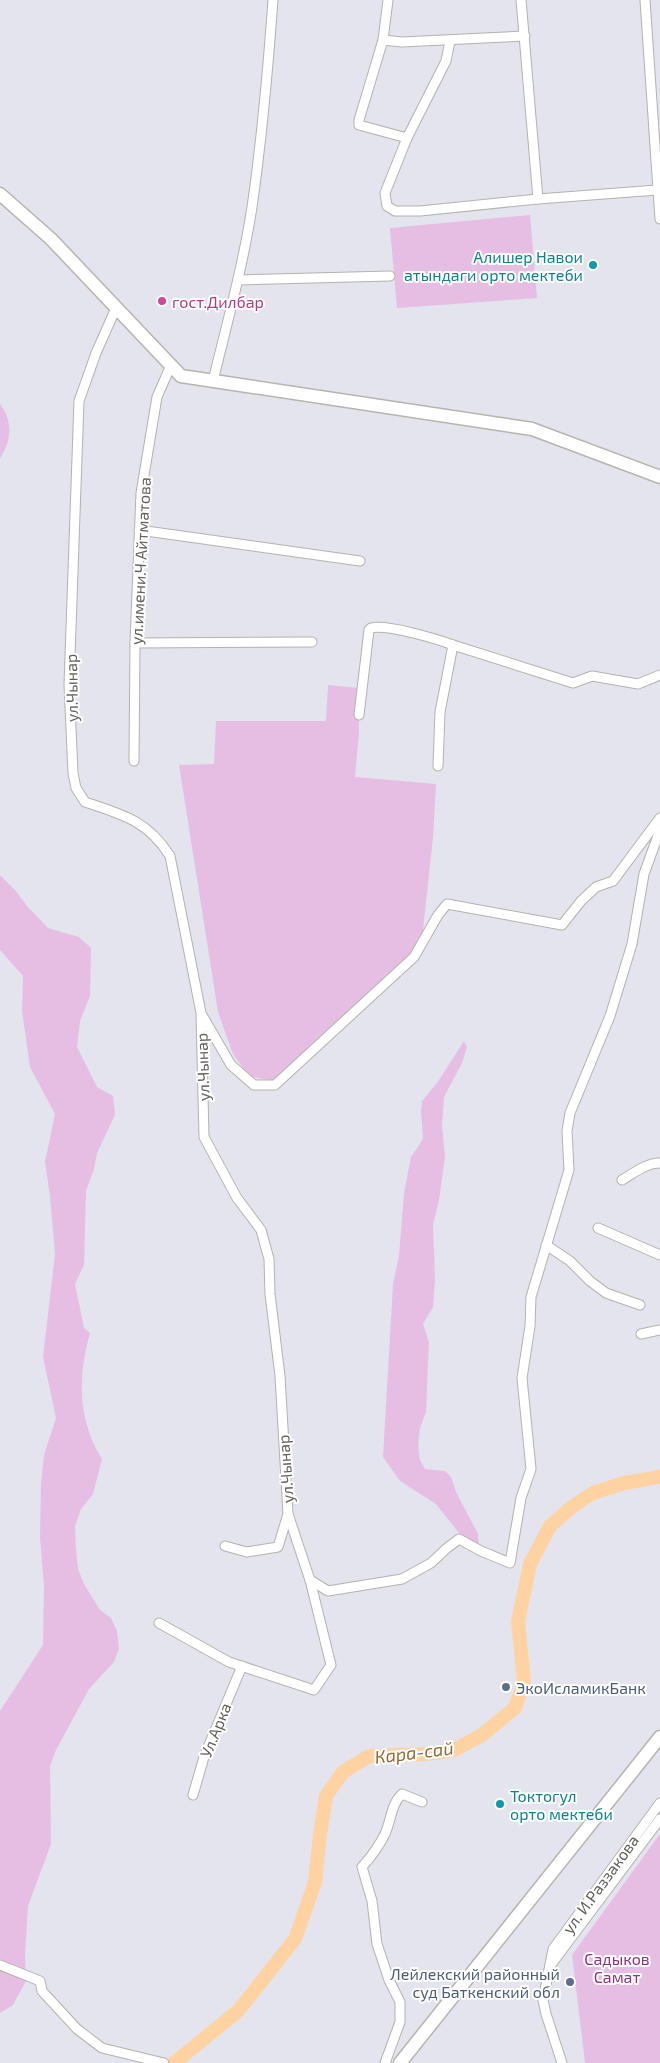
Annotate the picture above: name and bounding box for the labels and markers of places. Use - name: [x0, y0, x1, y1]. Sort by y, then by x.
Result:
- place label: Алишер Навои атындаги орто мектеби: [404, 247, 583, 284]
- marker: Алишер Навои атындаги орто мектеби: [587, 259, 599, 271]
- place label: гост.Дилбар: [172, 292, 264, 311]
- marker: гост.Дилбар: [156, 295, 168, 307]
- place label: ЭкоИсламикБанк: [516, 1678, 646, 1697]
- marker: ЭкоИсламикБанк: [500, 1681, 512, 1693]
- place label: Токтогул орто мектеби: [510, 1786, 613, 1823]
- marker: Токтогул орто мектеби: [494, 1798, 506, 1810]
- place label: Лейлекский районный суд Баткенский обл: [390, 1964, 560, 2002]
- marker: Лейлекский районный суд Баткенский обл: [564, 1976, 576, 1988]

